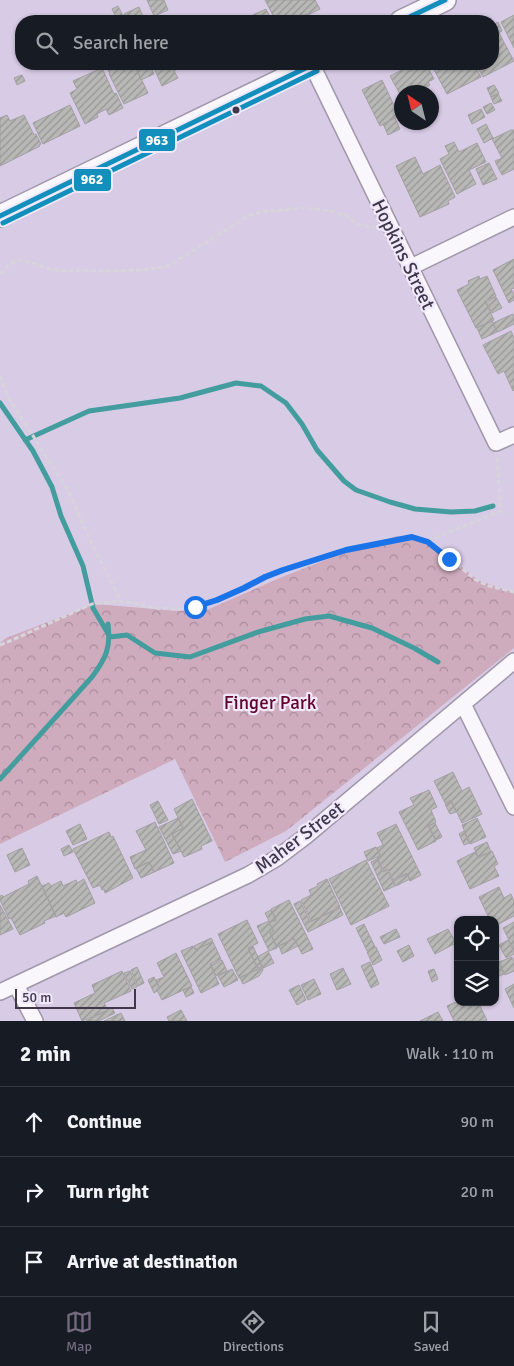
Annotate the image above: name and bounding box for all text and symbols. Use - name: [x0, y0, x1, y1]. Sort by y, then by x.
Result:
- search box: [15, 15, 499, 70]
- icon: search: [33, 29, 61, 57]
- text: Search here: [73, 31, 169, 55]
- north arrow: [394, 85, 439, 130]
- unlabelled marker: [231, 105, 241, 115]
- line badge: 963: [138, 128, 176, 152]
- text: 963: [146, 132, 168, 149]
- line badge: 962: [73, 168, 112, 192]
- text: 962: [81, 171, 103, 188]
- street label: Hopkins Street: [366, 195, 440, 314]
- route end: [438, 548, 461, 571]
- route start: [184, 596, 207, 619]
- park label: Finger Park: [224, 691, 317, 715]
- street label: Maher Street: [250, 796, 349, 879]
- map controls: [454, 916, 499, 1006]
- button: locate: [454, 916, 499, 961]
- button: layers: [454, 961, 499, 1006]
- scale bar: [15, 986, 136, 1009]
- text: 50 m: [22, 989, 51, 1006]
- text: 2 min: [20, 1041, 71, 1067]
- text: Walk · 110 m: [406, 1044, 494, 1064]
- icon: ahead: [20, 1108, 48, 1136]
- text: Continue: [67, 1110, 142, 1134]
- text: 90 m: [460, 1112, 494, 1132]
- icon: right: [20, 1178, 48, 1206]
- text: Turn right: [67, 1180, 149, 1204]
- text: 20 m: [460, 1182, 494, 1202]
- icon: arrive: [20, 1248, 48, 1276]
- text: Arrive at destination: [67, 1250, 238, 1274]
- tab: Map: [65, 1308, 93, 1355]
- tab: Directions: [223, 1308, 284, 1355]
- tab: Saved: [414, 1308, 449, 1355]

